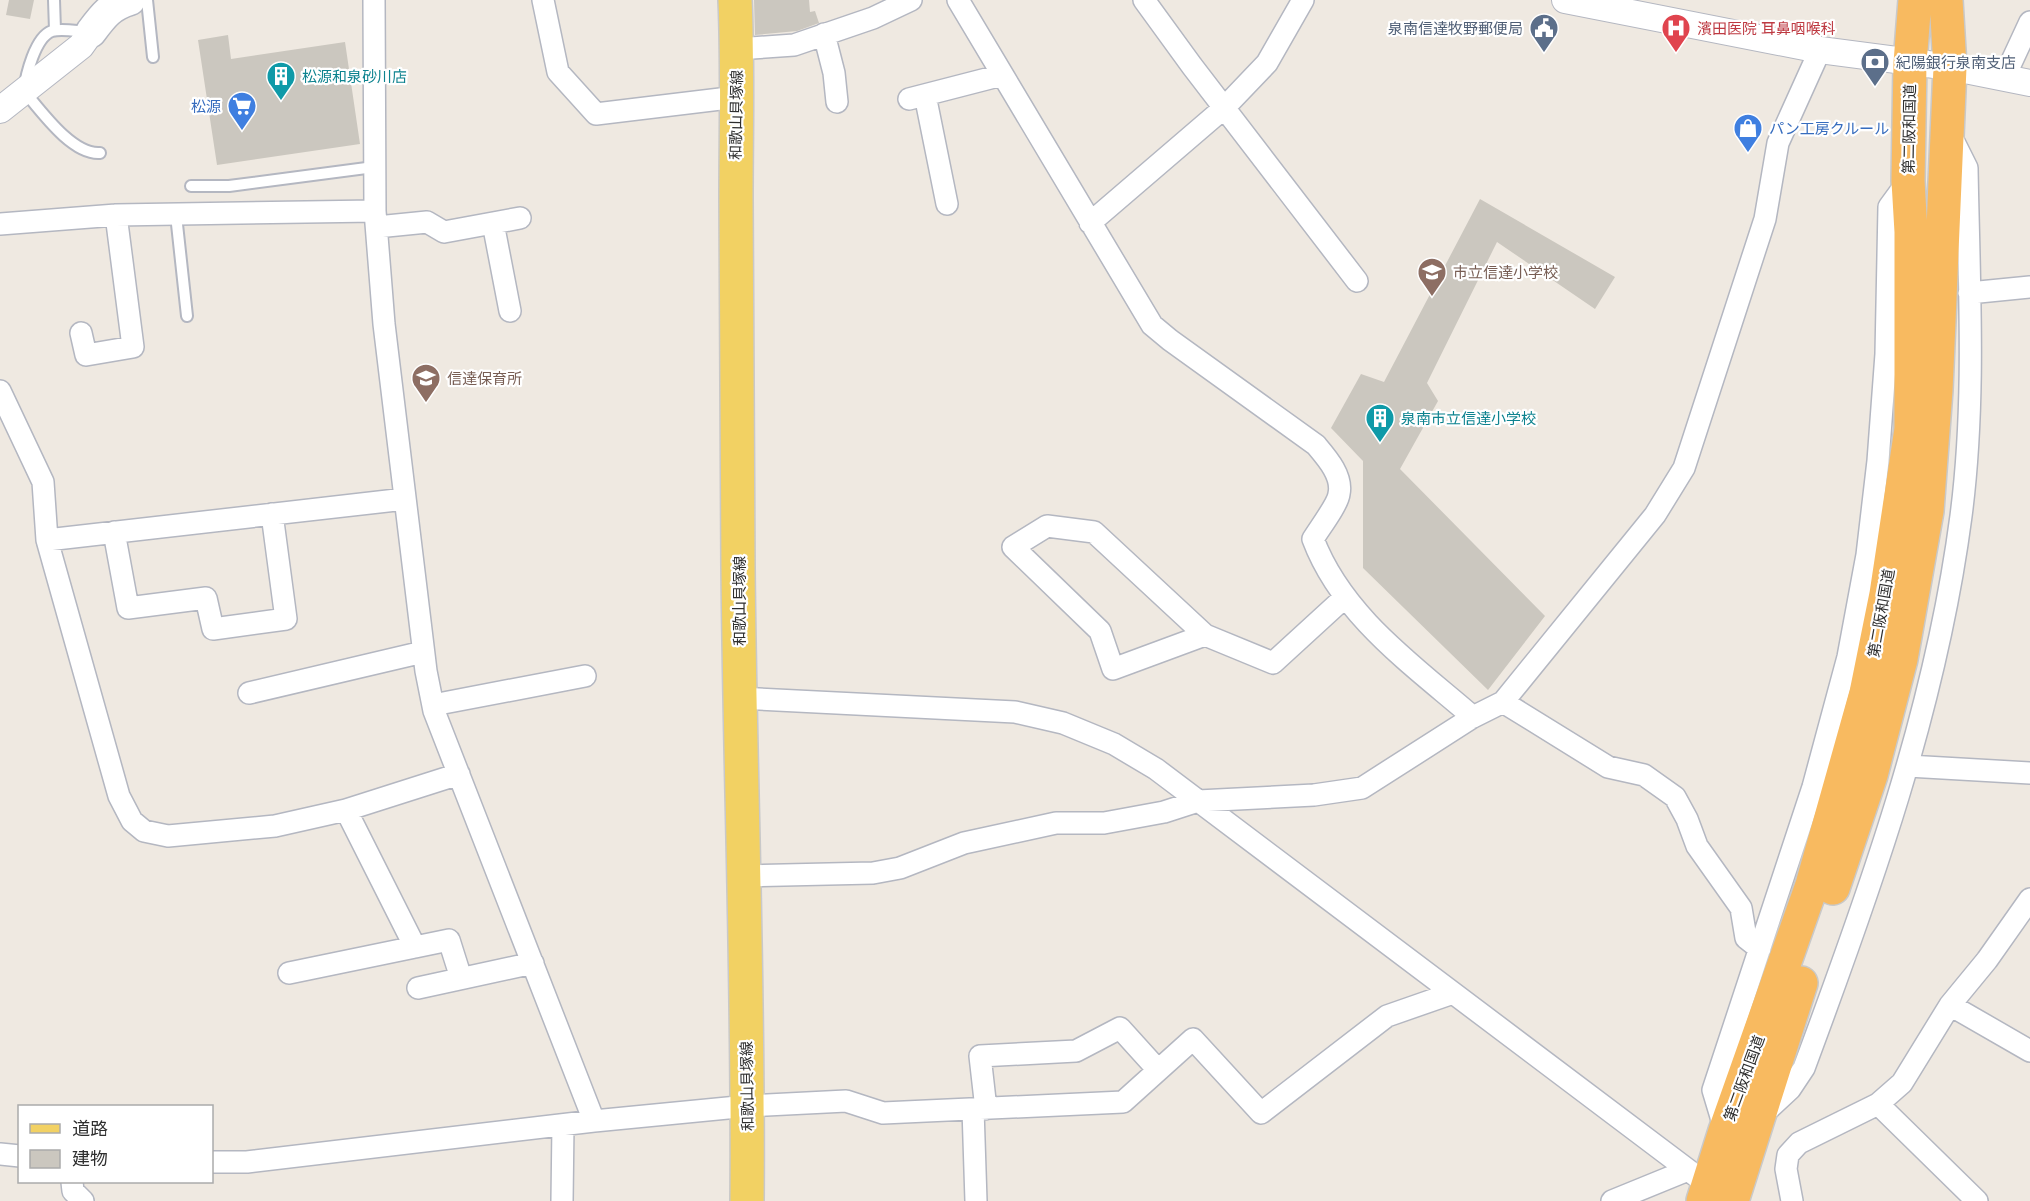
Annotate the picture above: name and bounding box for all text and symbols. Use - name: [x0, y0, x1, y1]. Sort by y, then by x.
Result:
- public building icon: 泉南信達牧野郵便局: [1528, 12, 1560, 54]
- hospital icon: 濱田医院 耳鼻咽喉科: [1660, 12, 1692, 54]
- place label: 泉南信達牧野郵便局: [1388, 20, 1523, 37]
- place label: 濱田医院 耳鼻咽喉科: [1697, 20, 1836, 37]
- bank icon: 紀陽銀行泉南支店: [1859, 46, 1891, 88]
- place label: 紀陽銀行泉南支店: [1896, 54, 2016, 71]
- building icon: 松源和泉砂川店: [265, 60, 297, 102]
- place label: 松源和泉砂川店: [302, 68, 407, 85]
- street label: 和歌山貝塚線: [727, 70, 745, 160]
- street label: 第二阪和国道: [1900, 84, 1918, 174]
- supermarket icon: 松源: [226, 90, 258, 132]
- place label: 松源: [191, 98, 221, 115]
- shop icon: パン工房クルール: [1732, 112, 1764, 154]
- place label: パン工房クルール: [1769, 120, 1889, 137]
- school or university icon: 市立信達小学校: [1416, 256, 1448, 298]
- place label: 市立信達小学校: [1453, 264, 1558, 281]
- school or university icon: 信達保育所: [410, 362, 442, 404]
- place label: 信達保育所: [447, 370, 522, 387]
- building icon: 泉南市立信達小学校: [1364, 402, 1396, 444]
- place label: 泉南市立信達小学校: [1401, 410, 1536, 427]
- street label: 和歌山貝塚線: [731, 556, 748, 646]
- street label: 第二阪和国道: [1865, 567, 1897, 659]
- street label: 第二阪和国道: [1721, 1033, 1767, 1123]
- street label: 和歌山貝塚線: [738, 1041, 756, 1131]
- legend: [18, 1105, 213, 1183]
- text: 道路: [72, 1118, 108, 1139]
- text: 建物: [72, 1148, 108, 1169]

